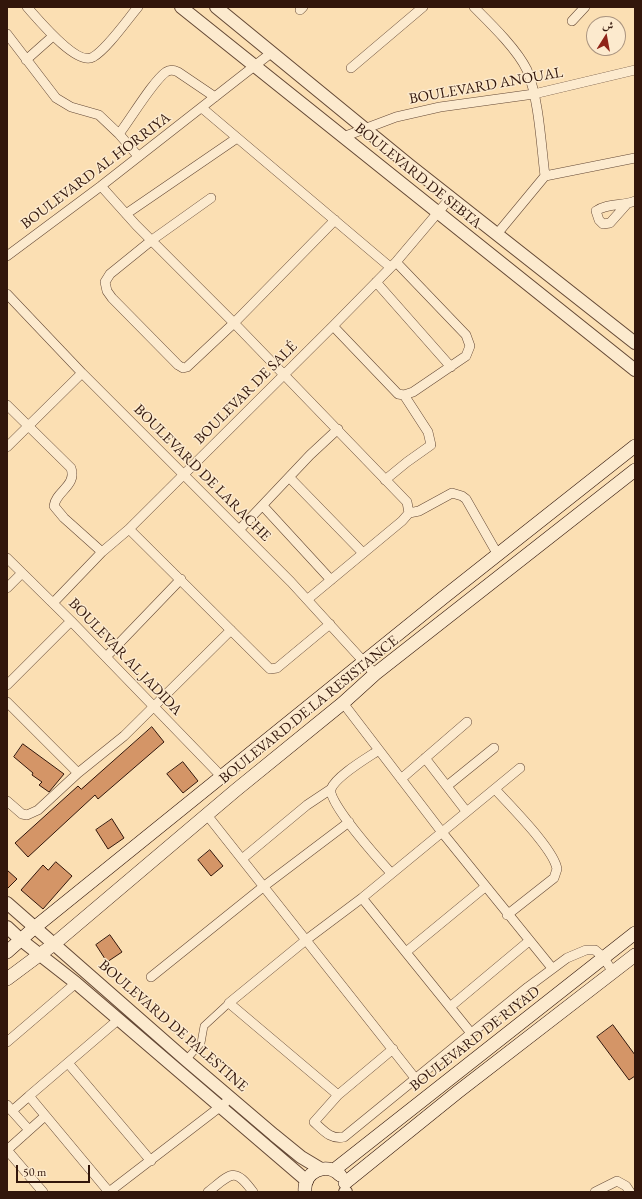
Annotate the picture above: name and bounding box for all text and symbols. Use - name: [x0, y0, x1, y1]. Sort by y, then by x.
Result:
- north arrow: [586, 16, 626, 56]
- text: ش: [601, 17, 615, 33]
- street label: BOULEVARD ANOUAL: [408, 64, 564, 108]
- street label: BOULEVARD AL HORRIYA: [18, 109, 174, 233]
- street label: BOULEVARD DE SEBTA: [351, 119, 485, 233]
- street label: BOULEVAR DE SALÉ: [191, 338, 301, 448]
- street label: BOULEVARD DE LARACHE: [130, 401, 274, 545]
- street label: BOULEVAR AL JADIDA: [64, 595, 186, 719]
- street label: BOULEVARD DE LA RESISTANCE: [216, 632, 402, 788]
- street label: BOULEVARD DE PALESTINE: [95, 956, 251, 1096]
- street label: BOULEVARD DE RIYAD: [406, 983, 544, 1095]
- scale bar: [18, 1157, 92, 1183]
- text: 50 m: [23, 1164, 46, 1180]

